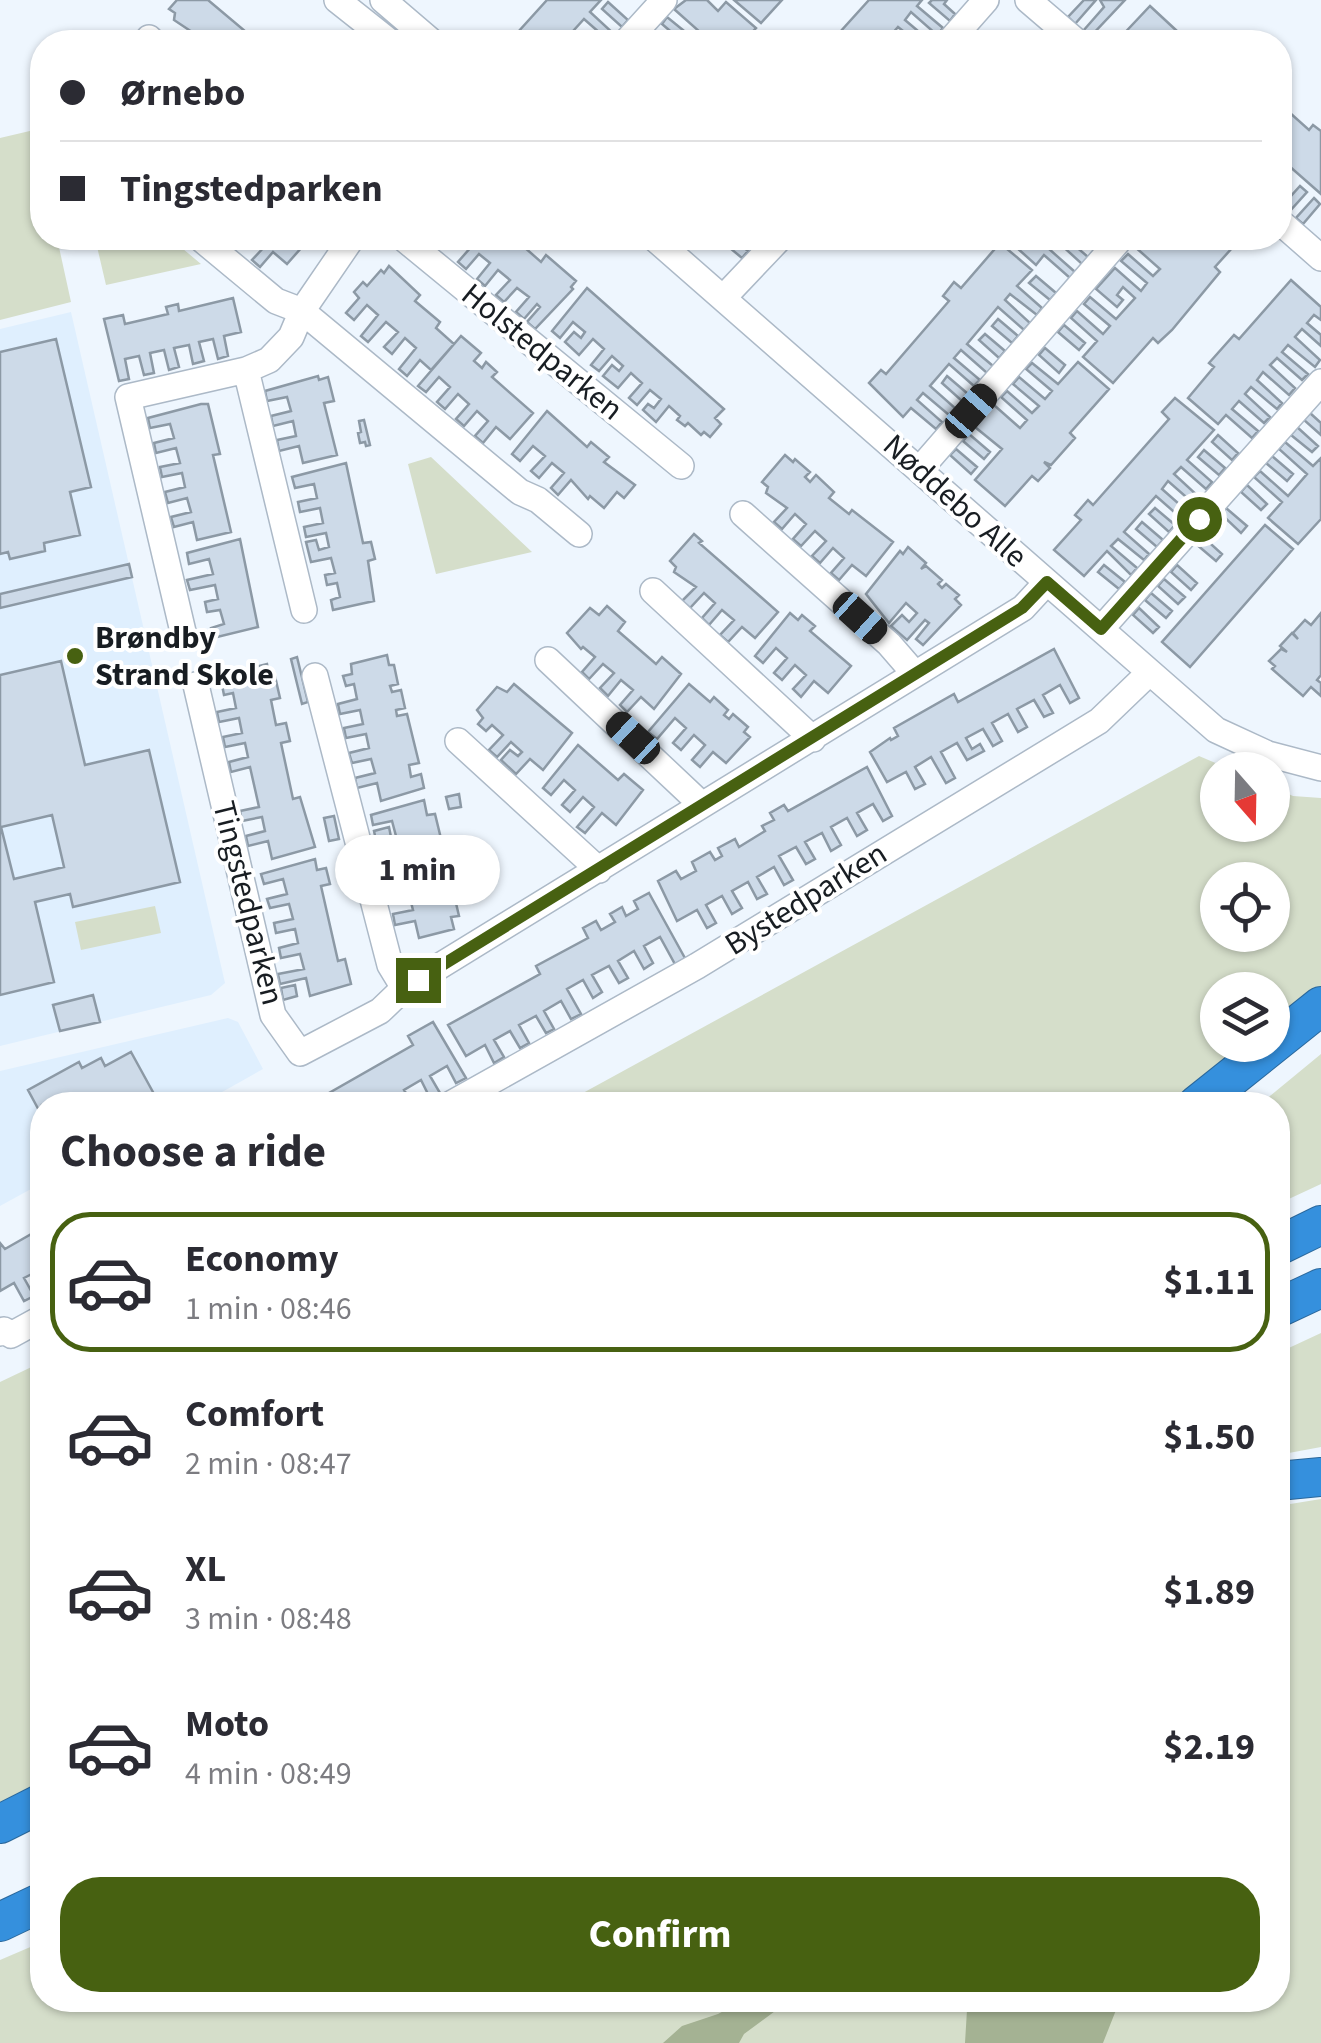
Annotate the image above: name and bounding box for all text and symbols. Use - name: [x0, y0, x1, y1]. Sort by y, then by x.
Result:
- text: Ørnebo: [120, 66, 245, 120]
- text: Tingstedparken: [120, 162, 383, 216]
- street label: Holstedparken: [451, 272, 633, 432]
- car: [940, 379, 1002, 443]
- street label: Nøddebo Alle: [873, 424, 1037, 578]
- route start: [1177, 497, 1222, 542]
- car: [828, 587, 892, 649]
- place label: Brøndby Strand Skole: [95, 615, 274, 698]
- marker: Brøndby Strand Skole: [64, 645, 86, 667]
- car: [601, 707, 665, 769]
- north arrow: [1200, 752, 1290, 842]
- map controls: [1200, 752, 1290, 1062]
- street label: Tingstedparken: [200, 796, 296, 1010]
- street label: Bystedparken: [716, 831, 896, 967]
- callout: 1 min: [336, 835, 500, 905]
- text: 1 min: [379, 847, 456, 893]
- button: locate: [1200, 862, 1290, 952]
- route end: [396, 958, 441, 1003]
- button: layers: [1200, 972, 1290, 1062]
- text: Choose a ride: [60, 1120, 326, 1184]
- text: Economy: [185, 1232, 338, 1286]
- icon: car: [65, 1237, 155, 1327]
- text: $1.11: [1163, 1255, 1255, 1309]
- text: 1 min · 08:46: [185, 1286, 352, 1332]
- text: Comfort: [185, 1387, 324, 1441]
- icon: car: [65, 1392, 155, 1482]
- text: $1.50: [1163, 1410, 1255, 1464]
- text: 2 min · 08:47: [185, 1441, 352, 1487]
- text: XL: [185, 1542, 226, 1596]
- icon: car: [65, 1547, 155, 1637]
- text: $1.89: [1163, 1565, 1255, 1619]
- text: 3 min · 08:48: [185, 1596, 352, 1642]
- text: Moto: [185, 1697, 269, 1751]
- icon: car: [65, 1702, 155, 1792]
- text: $2.19: [1163, 1720, 1255, 1774]
- text: 4 min · 08:49: [185, 1751, 352, 1797]
- button: Confirm: [60, 1877, 1260, 1992]

